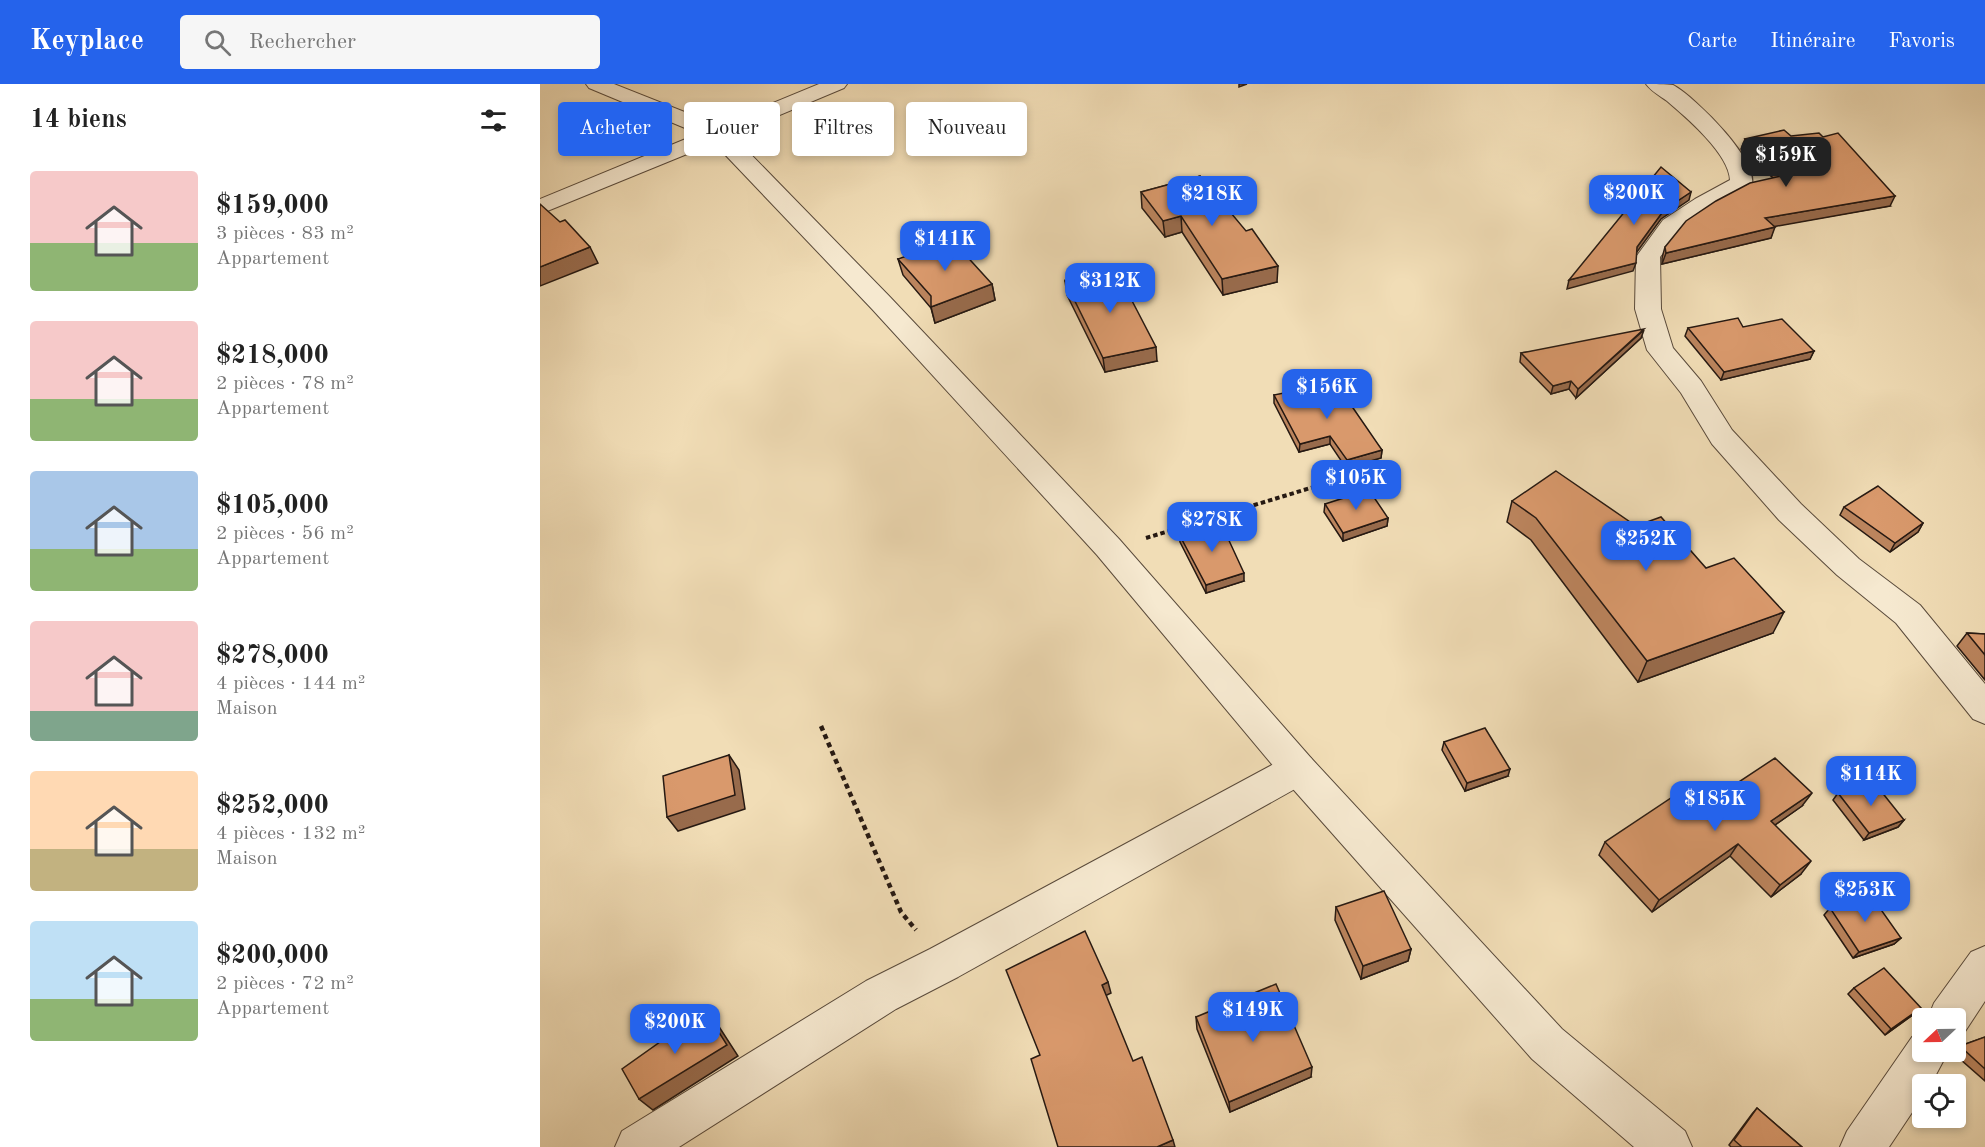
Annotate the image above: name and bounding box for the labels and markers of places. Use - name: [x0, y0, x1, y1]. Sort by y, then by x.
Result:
- pin: $159K: [1744, 137, 1828, 188]
- pin: $200K: [1592, 175, 1676, 226]
- pin: $218K: [1170, 176, 1254, 227]
- pin: $141K: [903, 221, 987, 272]
- pin: $312K: [1068, 263, 1152, 314]
- pin: $156K: [1285, 369, 1369, 420]
- pin: $105K: [1314, 460, 1398, 511]
- pin: $278K: [1170, 502, 1254, 553]
- pin: $252K: [1604, 521, 1688, 572]
- pin: $114K: [1829, 756, 1913, 807]
- pin: $185K: [1673, 781, 1757, 832]
- pin: $253K: [1823, 872, 1907, 923]
- pin: $149K: [1211, 992, 1295, 1043]
- pin: $200K: [633, 1004, 717, 1055]

